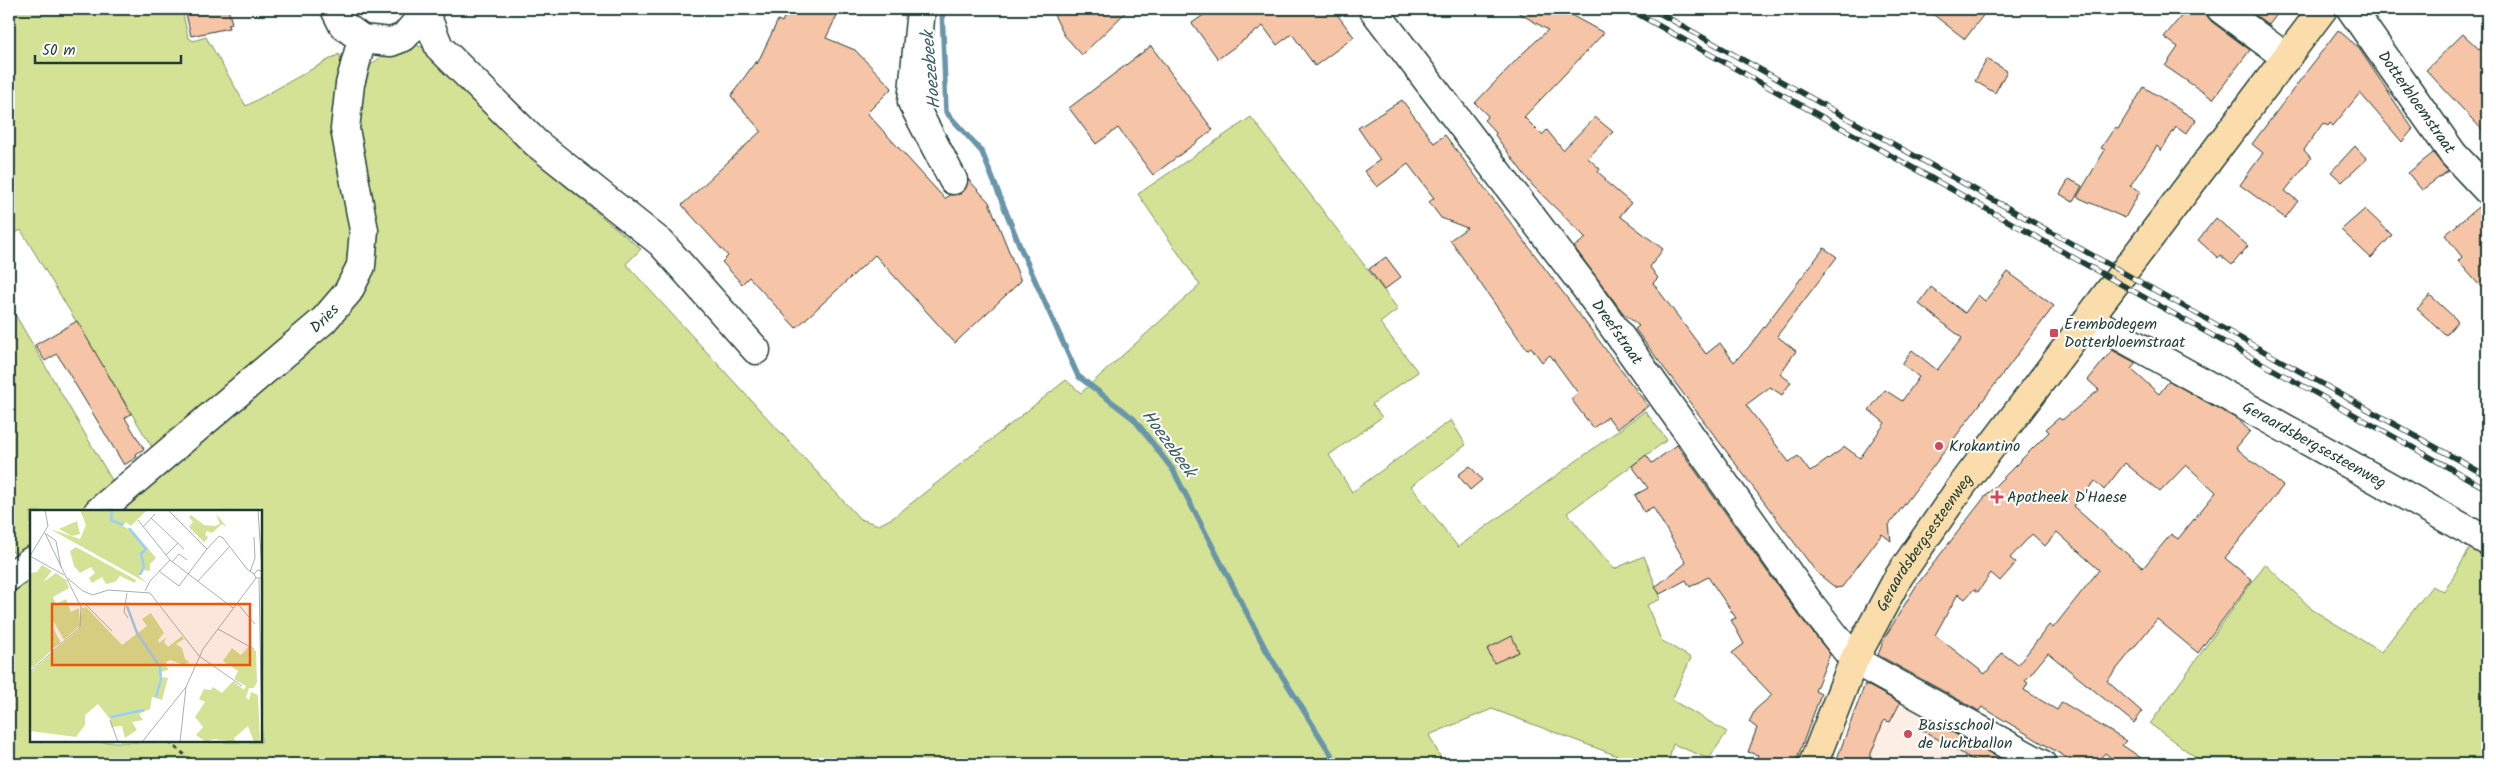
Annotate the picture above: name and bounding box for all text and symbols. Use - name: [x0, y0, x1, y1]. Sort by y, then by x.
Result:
- water label: Hoezebeek: [914, 27, 950, 110]
- scale bar: [35, 32, 181, 64]
- text: 50 m: [42, 39, 76, 63]
- street label: Dotterbloemstraat: [2371, 45, 2462, 160]
- street label: Dreefstraat: [1585, 294, 1650, 371]
- street label: Dries: [304, 298, 345, 339]
- place label: Erembodegem Dotterbloemstraat: [2064, 312, 2186, 355]
- marker: Erembodegem Dotterbloemstraat: [2048, 327, 2060, 339]
- street label: Geraardsbergsesteenweg: [2238, 394, 2391, 495]
- water label: Hoezebeek: [1133, 404, 1204, 486]
- place label: Krokantino: [1949, 434, 2020, 459]
- marker: Krokantino: [1933, 440, 1945, 452]
- street label: Geraardsbergsesteenweg: [1870, 468, 1979, 616]
- place label: Apotheek D'Haese: [2007, 485, 2127, 510]
- marker: Apotheek D'Haese: [1991, 491, 2003, 503]
- inset map: [30, 510, 262, 743]
- place label: Basisschool de luchtballon: [1918, 713, 2013, 756]
- marker: Basisschool de luchtballon: [1902, 728, 1914, 740]

